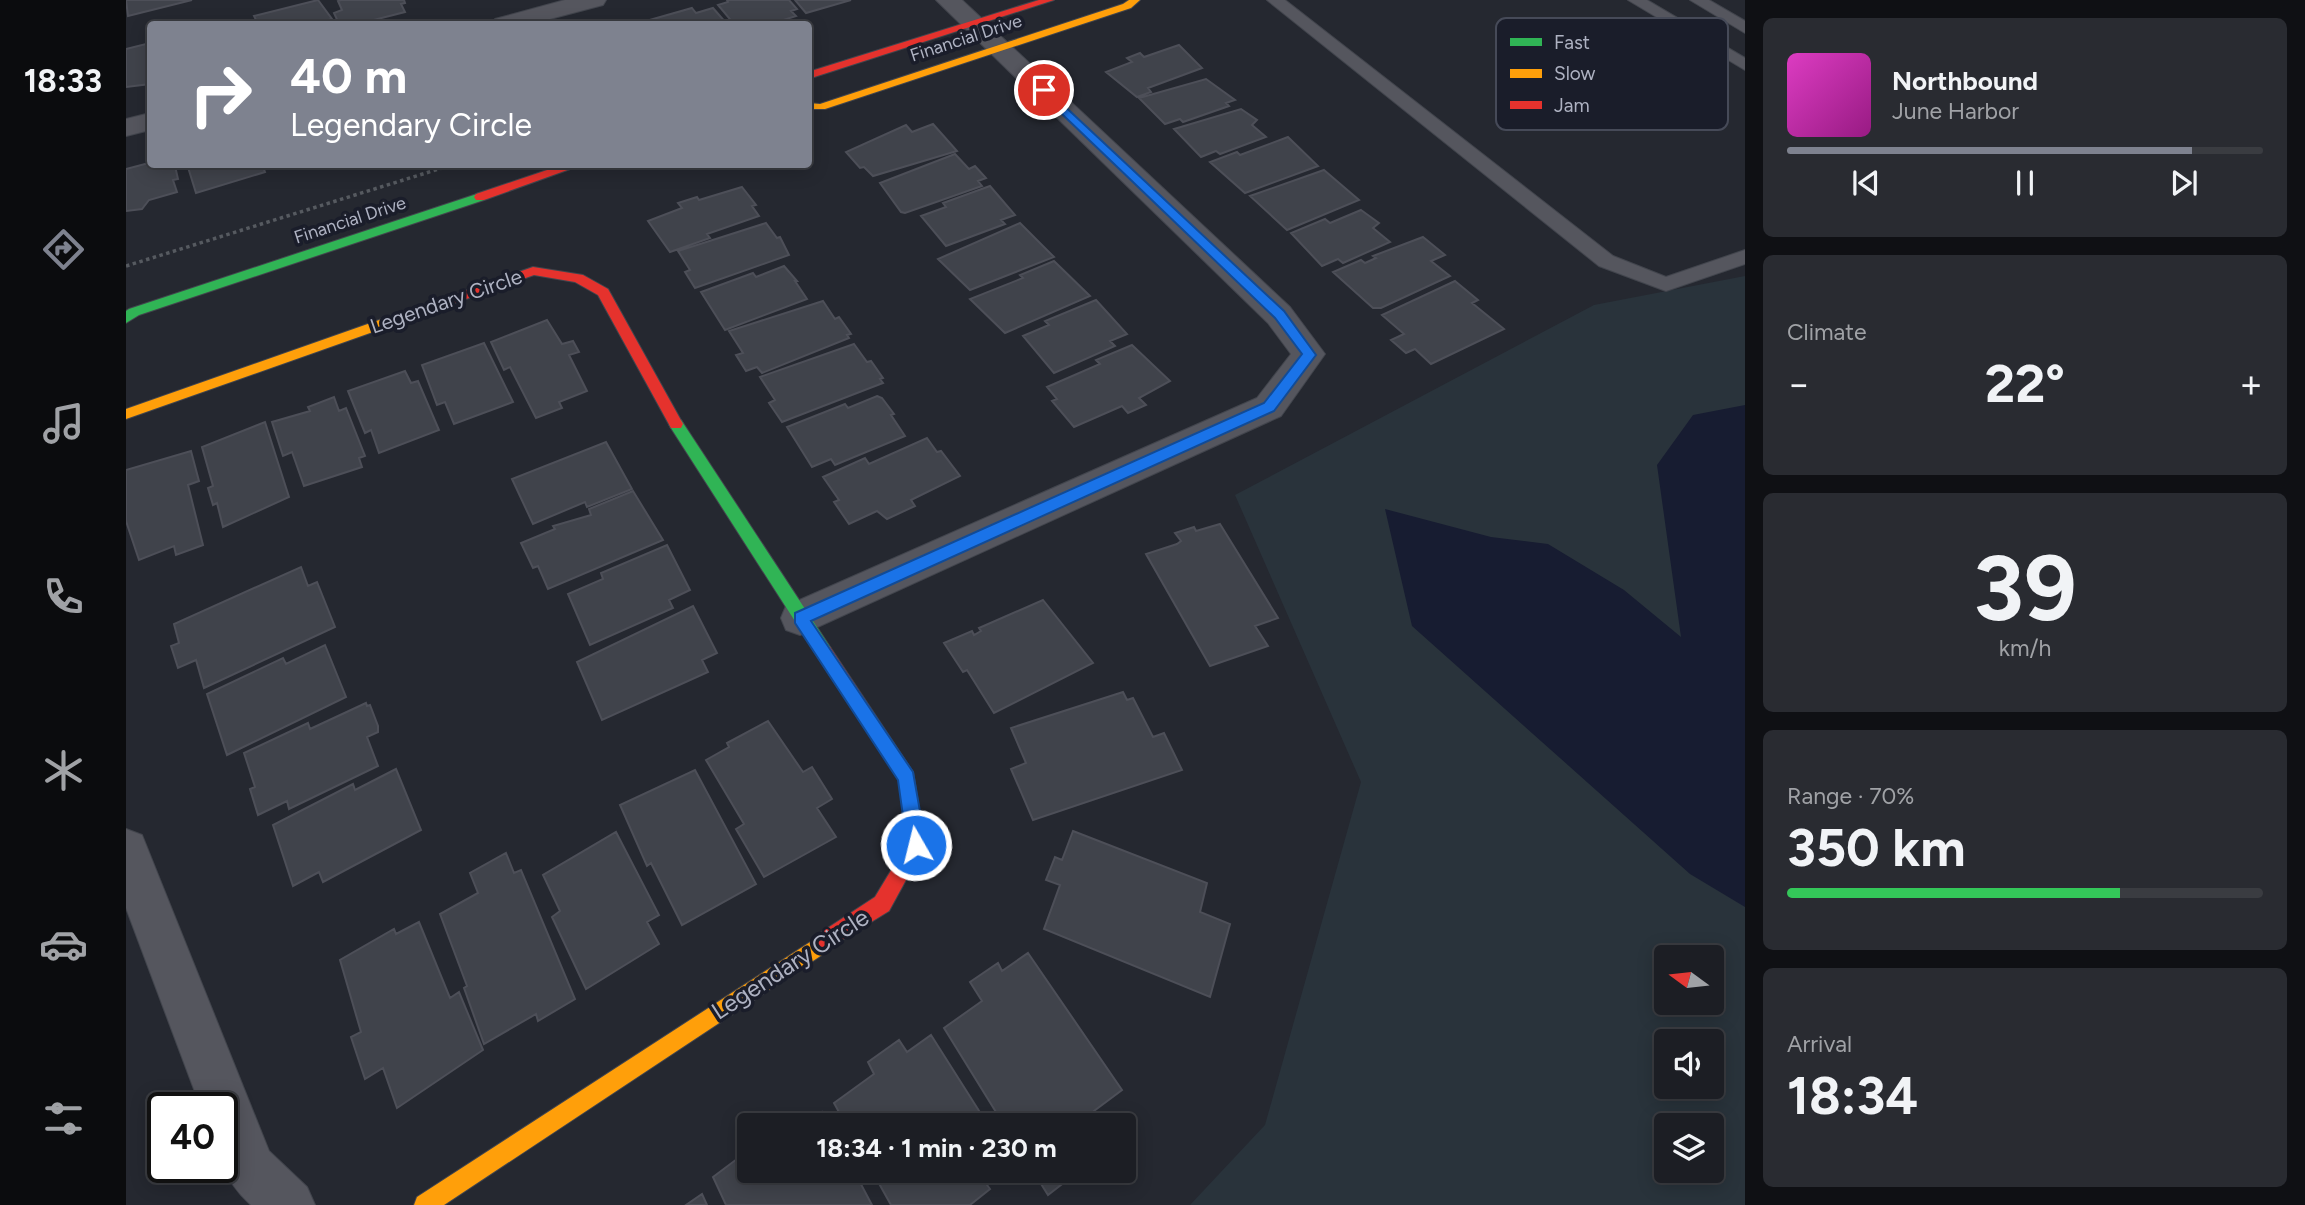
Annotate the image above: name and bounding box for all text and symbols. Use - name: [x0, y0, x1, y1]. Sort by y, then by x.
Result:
- street label: Financial Drive: [907, 10, 1025, 66]
- legend: [1496, 18, 1728, 130]
- text: Fast: [1554, 31, 1590, 54]
- text: 40 m: [290, 46, 407, 105]
- icon: right: [175, 49, 266, 140]
- pin: [1014, 60, 1074, 120]
- text: 18:33: [24, 62, 102, 100]
- text: Slow: [1554, 62, 1596, 85]
- text: Northbound: [1892, 65, 2038, 97]
- icon: arrive: [1025, 71, 1063, 109]
- text: Jam: [1554, 94, 1590, 117]
- text: June Harbor: [1892, 97, 2019, 125]
- text: Legendary Circle: [290, 106, 532, 144]
- icon: previous: [1847, 164, 1885, 202]
- icon: pause: [2006, 164, 2044, 202]
- icon: next: [2165, 164, 2203, 202]
- street label: Financial Drive: [291, 192, 409, 248]
- icon: directions: [39, 225, 88, 274]
- street label: Legendary Circle: [367, 263, 525, 339]
- text: Climate: [1787, 318, 1866, 346]
- text: 22°: [1985, 353, 2065, 415]
- text: −: [1787, 361, 1811, 407]
- text: +: [2239, 361, 2263, 407]
- icon: music: [39, 399, 88, 448]
- text: 39: [1973, 534, 2077, 643]
- icon: phone: [39, 572, 88, 621]
- text: km/h: [1999, 634, 2051, 662]
- icon: climate: [39, 746, 88, 795]
- text: Range · 70%: [1787, 782, 1914, 810]
- position arrow: [879, 808, 953, 882]
- text: 350 km: [1787, 817, 1966, 879]
- street label: Legendary Circle: [706, 902, 874, 1026]
- icon: car: [39, 920, 88, 969]
- north arrow: [1654, 945, 1724, 1015]
- map controls: [1654, 945, 1724, 1183]
- button: sound: [1654, 1029, 1724, 1099]
- text: Arrival: [1787, 1030, 1852, 1058]
- text: 18:34: [1787, 1065, 1918, 1127]
- speed limit sign: 40: [147, 1092, 238, 1183]
- icon: filters: [39, 1094, 88, 1143]
- button: layers: [1654, 1113, 1724, 1183]
- text: 18:34 · 1 min · 230 m: [816, 1132, 1057, 1164]

